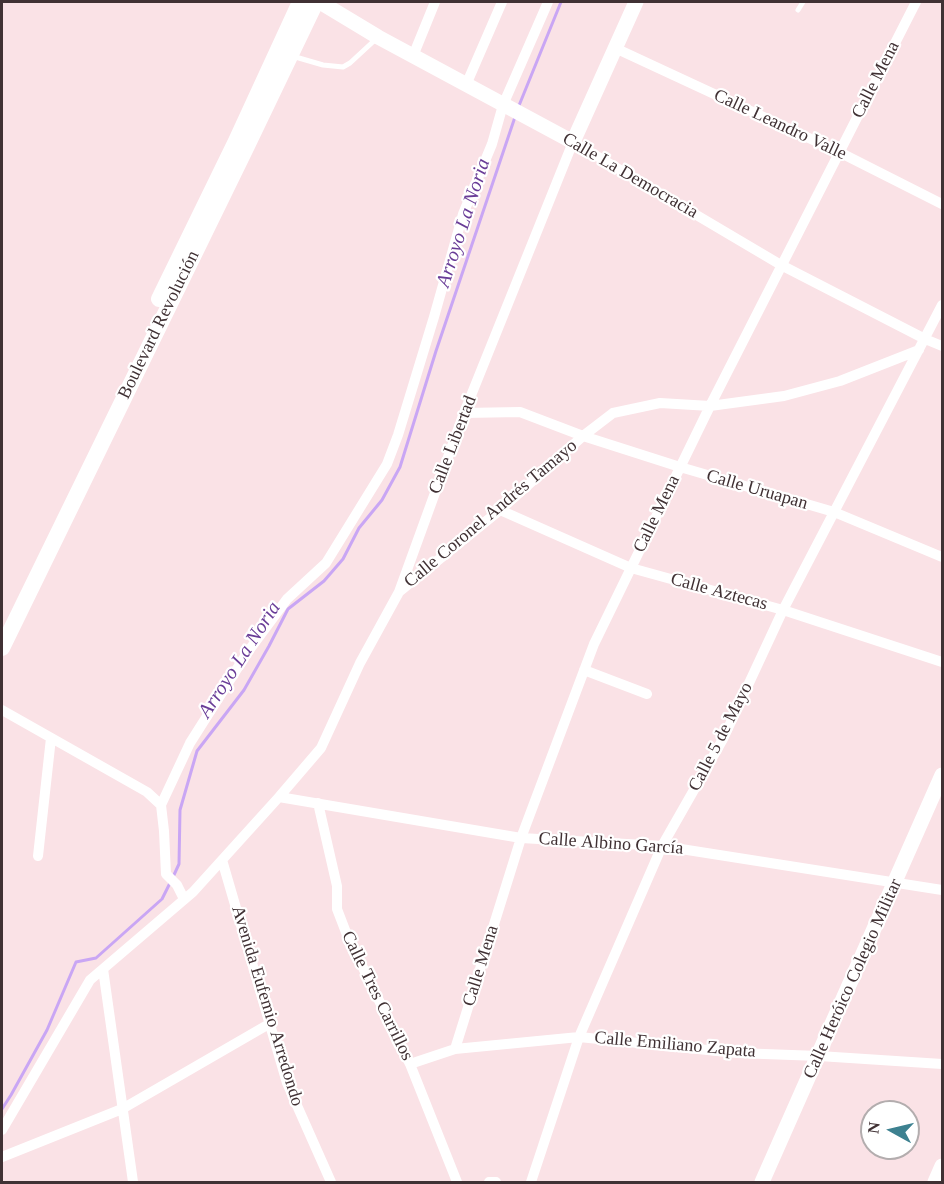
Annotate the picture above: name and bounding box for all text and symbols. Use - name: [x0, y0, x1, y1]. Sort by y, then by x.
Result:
- street label: Calle Mena: [847, 38, 905, 122]
- street label: Calle Leandro Valle: [710, 85, 850, 165]
- street label: Calle La Democracia: [558, 128, 702, 224]
- water label: Arroyo La Noria: [432, 156, 496, 290]
- street label: Boulevard Revolución: [114, 247, 204, 403]
- street label: Calle Libertad: [424, 393, 482, 497]
- street label: Calle Coronel Andrés Tamayo: [400, 435, 582, 593]
- street label: Calle Uruapan: [704, 465, 810, 515]
- street label: Calle Mena: [629, 472, 685, 556]
- street label: Calle Aztecas: [668, 569, 770, 615]
- water label: Arroyo La Noria: [194, 597, 286, 723]
- street label: Calle 5 de Mayo: [684, 679, 758, 795]
- street label: Calle Albino García: [538, 828, 684, 860]
- street label: Calle Heróico Colegio Militar: [799, 876, 907, 1082]
- street label: Avenida Eufemio Arredondo: [226, 903, 308, 1109]
- street label: Calle Mena: [458, 923, 504, 1009]
- street label: Calle Tres Carrillos: [336, 928, 418, 1064]
- street label: Calle Emiliano Zapata: [593, 1027, 757, 1063]
- north arrow: [860, 1100, 920, 1160]
- text: N: [864, 1121, 883, 1135]

